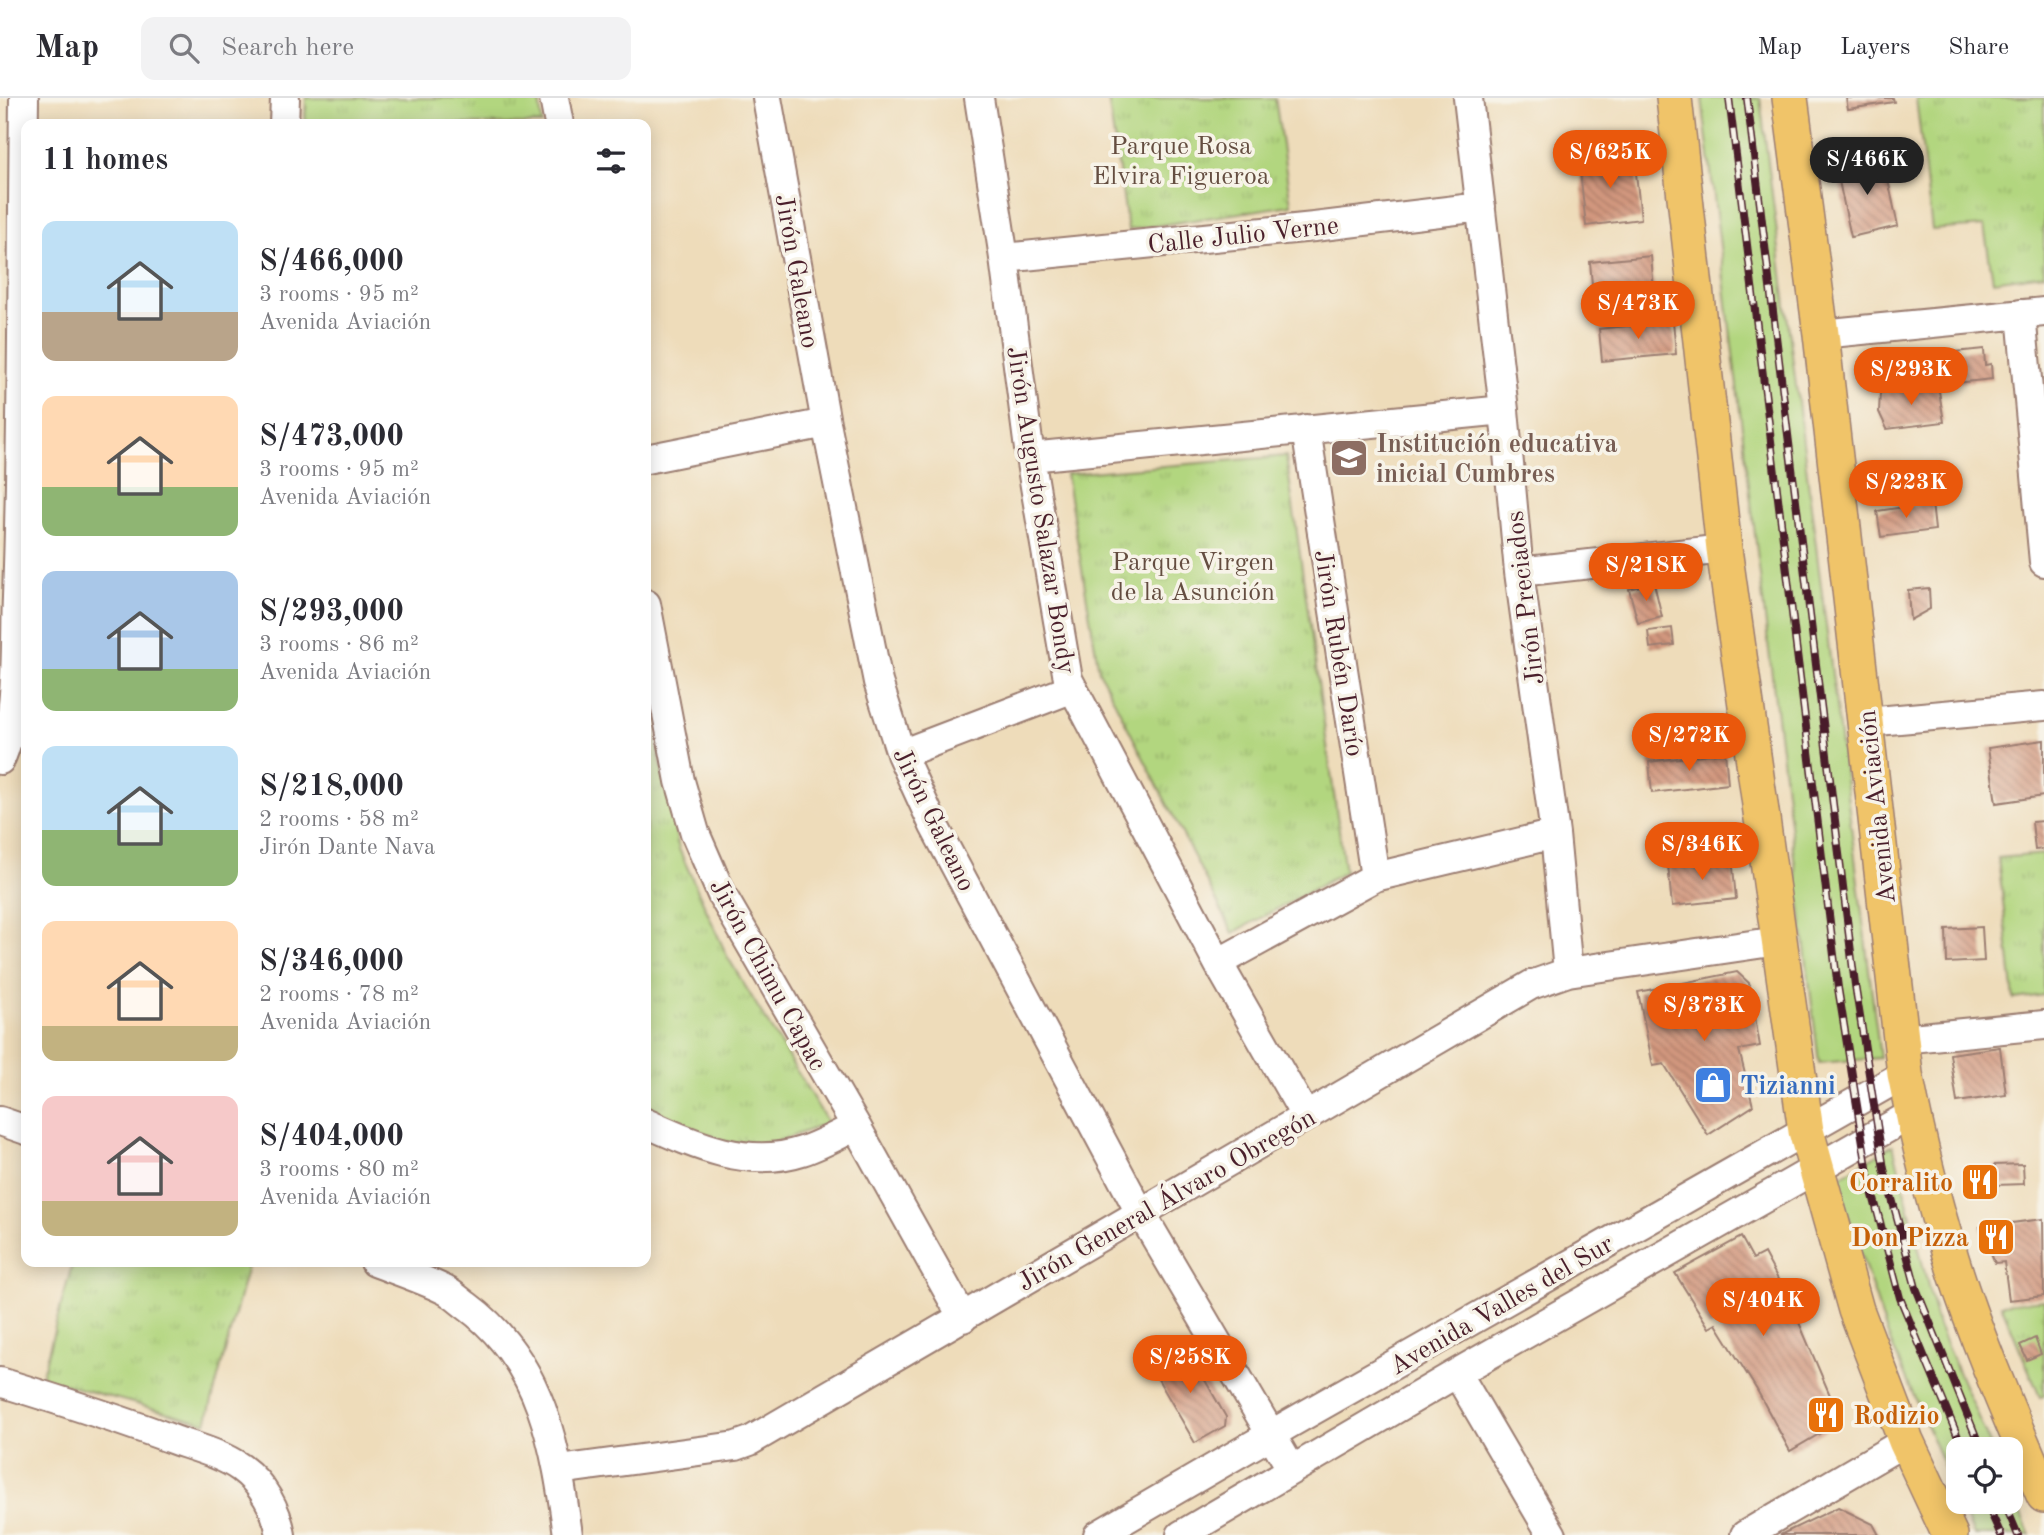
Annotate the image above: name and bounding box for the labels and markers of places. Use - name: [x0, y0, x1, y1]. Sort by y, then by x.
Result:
- pin: S/625K: [1553, 130, 1667, 190]
- pin: S/466K: [1810, 138, 1924, 197]
- pin: S/473K: [1581, 282, 1695, 341]
- pin: S/293K: [1854, 348, 1968, 407]
- place label: Institución educativa inicial Cumbres: [1376, 432, 1618, 488]
- school or university icon: Institución educativa inicial Cumbres: [1328, 437, 1370, 479]
- pin: S/223K: [1849, 460, 1963, 520]
- pin: S/218K: [1589, 544, 1703, 603]
- pin: S/272K: [1632, 714, 1746, 773]
- pin: S/346K: [1645, 822, 1759, 882]
- pin: S/373K: [1647, 984, 1761, 1043]
- shop icon: Tizianni: [1692, 1064, 1734, 1106]
- place label: Tizianni: [1740, 1074, 1836, 1100]
- restaurant icon: Corralito: [1959, 1161, 2001, 1203]
- place label: Corralito: [1849, 1171, 1953, 1197]
- restaurant icon: Don Pizza: [1975, 1216, 2017, 1258]
- place label: Don Pizza: [1851, 1226, 1969, 1252]
- pin: S/404K: [1706, 1278, 1820, 1338]
- pin: S/258K: [1133, 1336, 1247, 1395]
- restaurant icon: Rodizio: [1805, 1394, 1847, 1436]
- place label: Rodizio: [1853, 1404, 1940, 1430]

